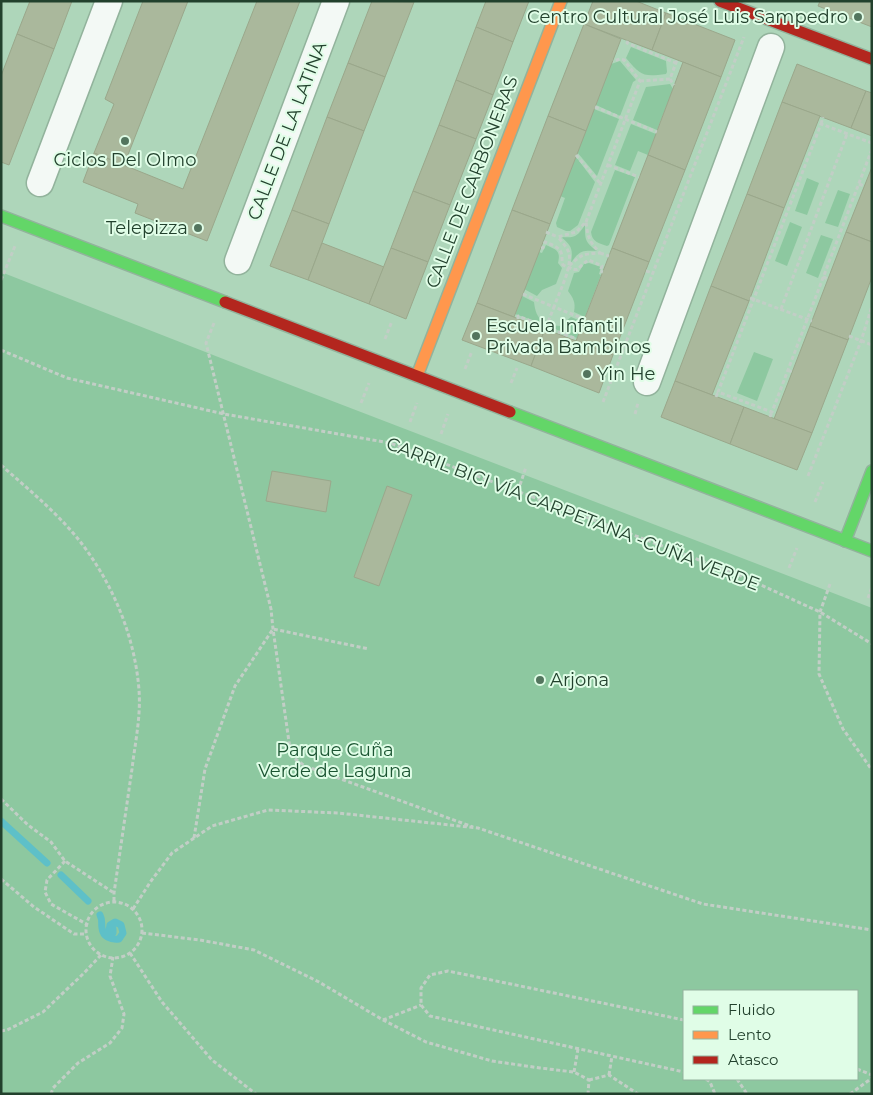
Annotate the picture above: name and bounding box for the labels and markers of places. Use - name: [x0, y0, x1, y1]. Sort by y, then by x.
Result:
- place label: Centro Cultural José Luis Sampedro: [527, 6, 848, 28]
- marker: Centro Cultural José Luis Sampedro: [852, 11, 864, 23]
- marker: Ciclos Del Olmo: [119, 135, 131, 147]
- place label: Ciclos Del Olmo: [54, 149, 196, 171]
- place label: Telepizza: [106, 217, 188, 239]
- marker: Telepizza: [192, 222, 204, 234]
- place label: Escuela Infantil Privada Bambinos: [486, 315, 651, 358]
- marker: Escuela Infantil Privada Bambinos: [470, 330, 482, 342]
- place label: Yin He: [597, 363, 656, 385]
- marker: Yin He: [581, 368, 593, 380]
- place label: Arjona: [550, 669, 609, 691]
- marker: Arjona: [534, 674, 546, 686]

